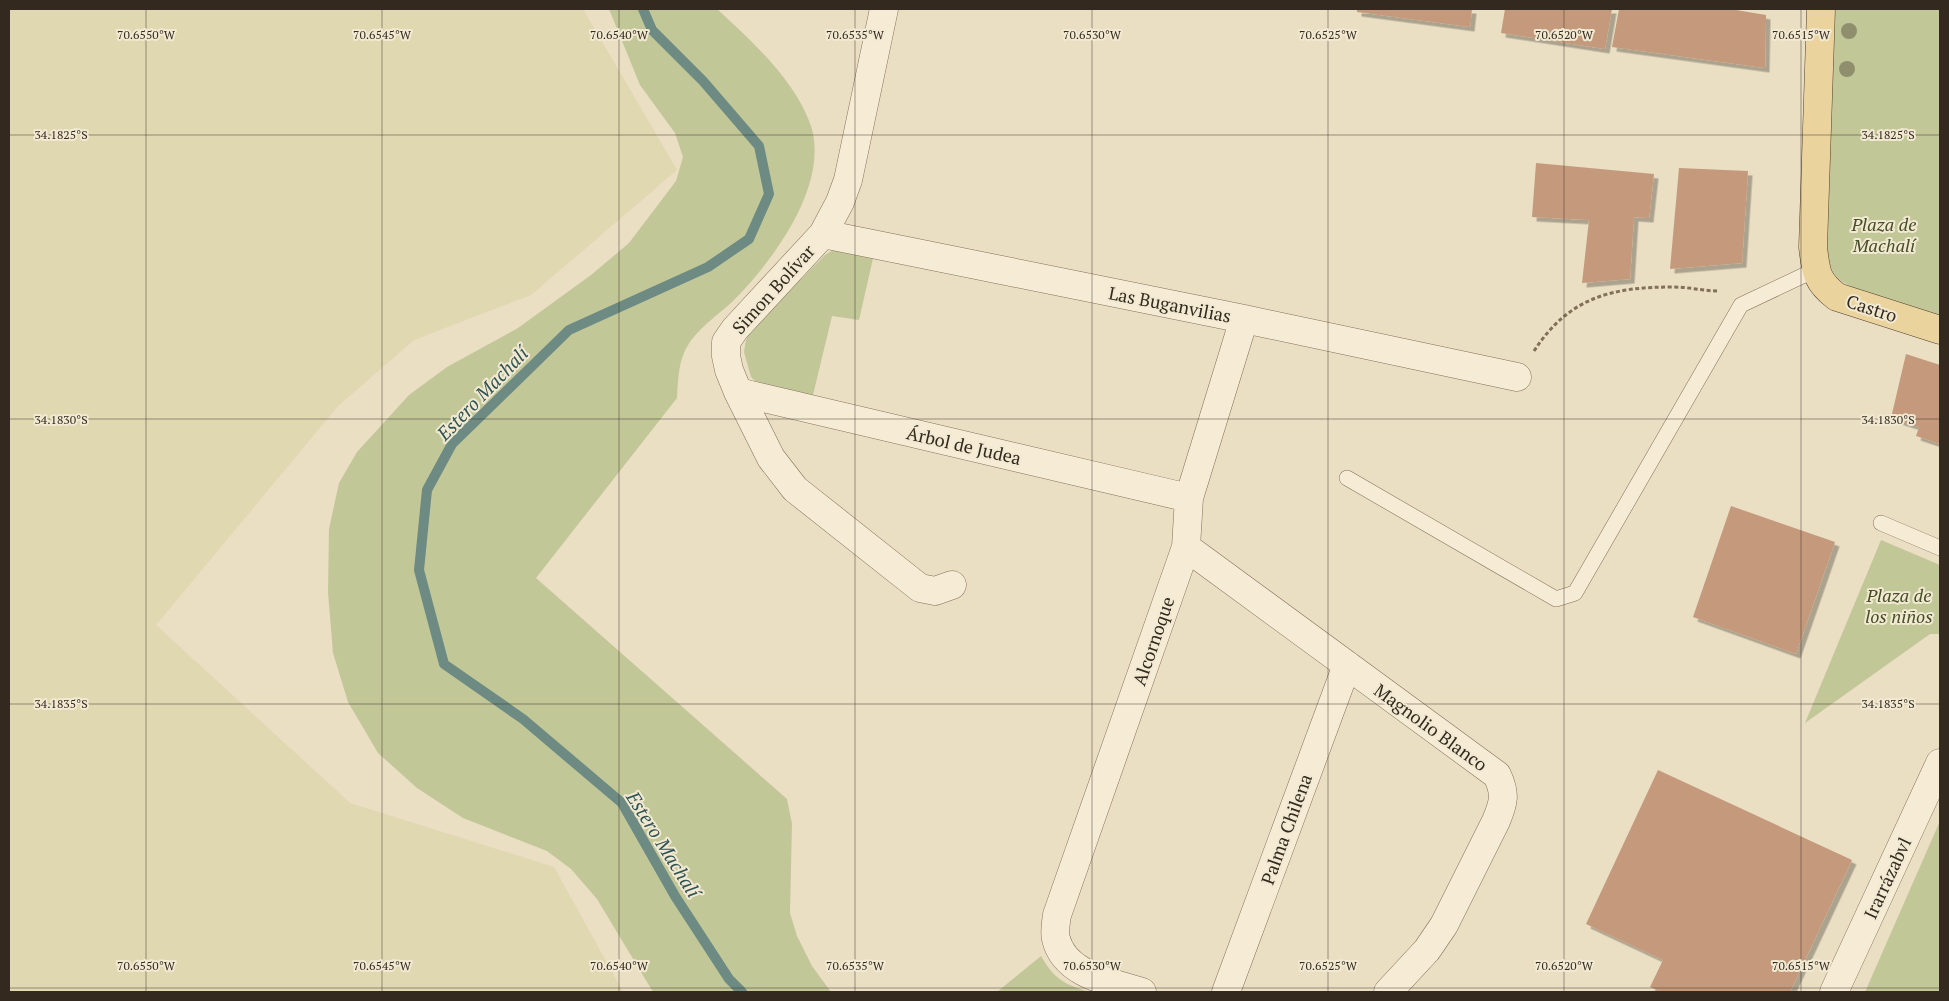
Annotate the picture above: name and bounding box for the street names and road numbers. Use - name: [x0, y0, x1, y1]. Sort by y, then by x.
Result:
- street label: Simon Bolívar: [726, 239, 820, 339]
- street label: Las Buganvilias: [1107, 280, 1233, 328]
- street label: Castro: [1844, 289, 1900, 327]
- street label: Árbol de Judea: [904, 420, 1024, 470]
- street label: Alcornoque: [1127, 593, 1179, 689]
- street label: Magnolio Blanco: [1370, 678, 1492, 776]
- street label: Palma Chilena: [1255, 770, 1317, 888]
- street label: Irarrázabvl: [1858, 833, 1916, 923]

